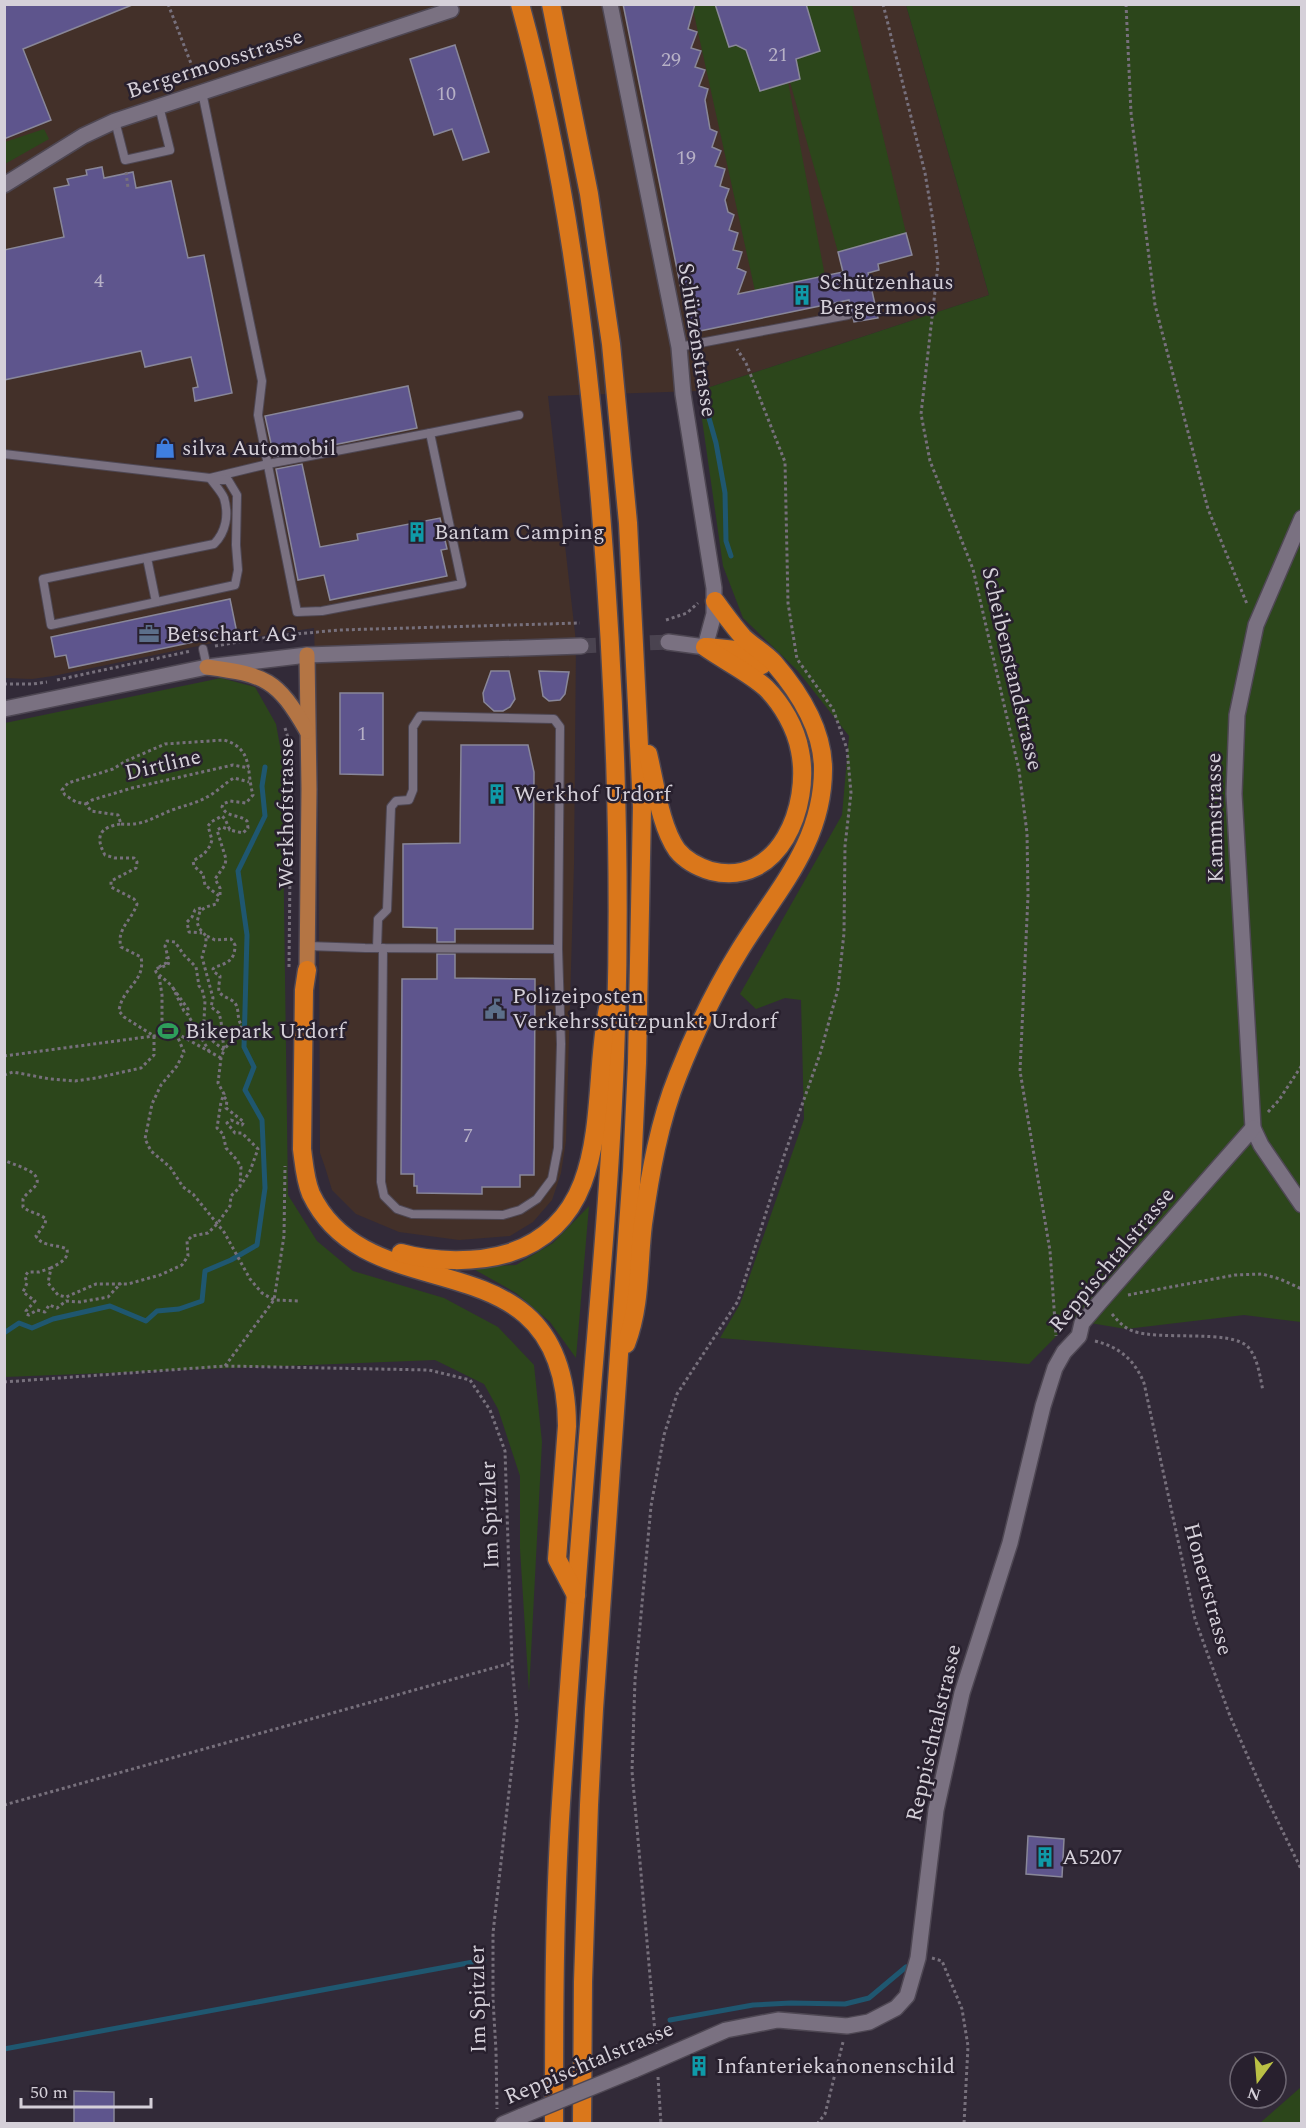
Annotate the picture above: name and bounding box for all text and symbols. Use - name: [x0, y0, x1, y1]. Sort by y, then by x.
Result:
- street label: Bergermoosstrasse: [123, 20, 307, 108]
- house number: 21: [768, 40, 788, 70]
- house number: 29: [661, 45, 681, 75]
- house number: 10: [436, 79, 456, 109]
- house number: 19: [676, 143, 696, 173]
- street label: Schützenstrasse: [669, 260, 725, 420]
- house number: 4: [94, 266, 104, 296]
- place label: Schützenhaus Bergermoos: [819, 266, 954, 324]
- building icon: Schützenhaus Bergermoos: [790, 283, 814, 307]
- place label: silva Automobil: [182, 432, 336, 465]
- shop icon: silva Automobil: [153, 436, 177, 460]
- place label: Bantam Camping: [434, 516, 605, 549]
- building icon: Bantam Camping: [405, 520, 429, 544]
- street label: Scheibenstandstrasse: [972, 564, 1052, 774]
- place label: Betschart AG: [166, 618, 297, 651]
- office icon: Betschart AG: [137, 622, 161, 646]
- house number: 1: [357, 719, 367, 749]
- street label: Werkhofstrasse: [270, 737, 303, 889]
- street label: Dirtline: [122, 740, 204, 790]
- street label: Kammstrasse: [1197, 753, 1233, 883]
- place label: Werkhof Urdorf: [514, 778, 673, 811]
- building icon: Werkhof Urdorf: [485, 782, 509, 806]
- place label: Polizeiposten Verkehrsstützpunkt Urdorf: [512, 980, 779, 1038]
- public building icon: Polizeiposten Verkehrsstützpunkt Urdorf: [483, 997, 507, 1021]
- place label: Bikepark Urdorf: [185, 1015, 347, 1048]
- sports icon: Bikepark Urdorf: [156, 1019, 180, 1043]
- house number: 7: [463, 1121, 473, 1151]
- street label: Reppischtalstrasse: [1041, 1180, 1183, 1340]
- street label: Im Spitzler: [472, 1460, 508, 1570]
- street label: Honertstrasse: [1174, 1519, 1242, 1659]
- street label: Reppischtalstrasse: [898, 1641, 970, 1825]
- place label: A5207: [1062, 1841, 1123, 1874]
- building icon: A5207: [1033, 1845, 1057, 1869]
- street label: Im Spitzler: [461, 1944, 495, 2053]
- street label: Reppischtalstrasse: [499, 2012, 679, 2114]
- place label: Infanteriekanonenschild: [716, 2050, 955, 2083]
- north arrow: [1228, 2050, 1288, 2110]
- building icon: Infanteriekanonenschild: [687, 2054, 711, 2078]
- scale bar: [21, 2071, 152, 2109]
- text: 50 m: [30, 2079, 68, 2106]
- text: N: [1245, 2080, 1264, 2107]

